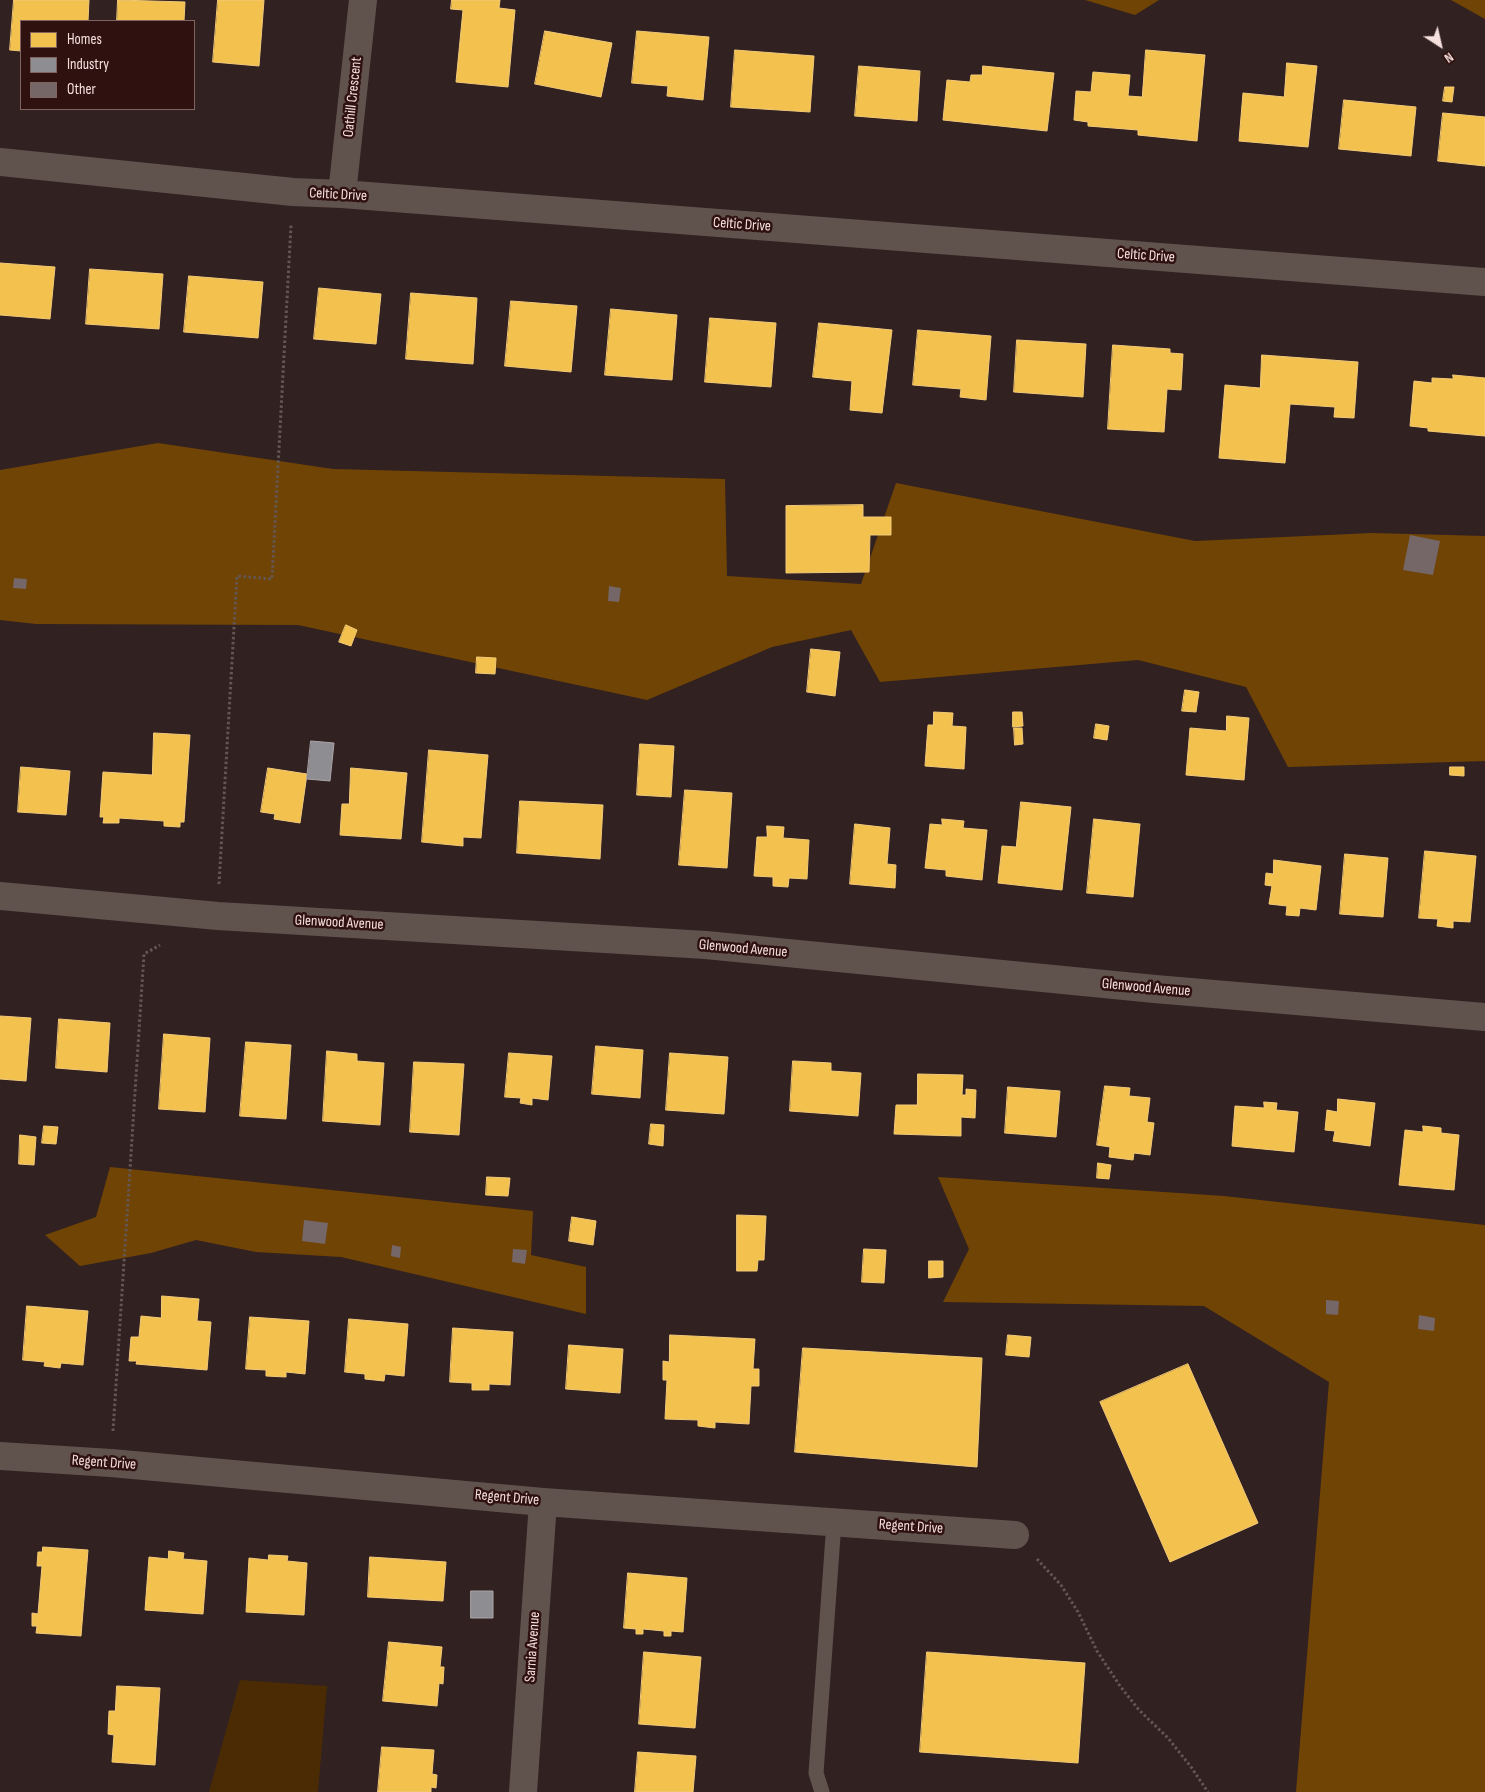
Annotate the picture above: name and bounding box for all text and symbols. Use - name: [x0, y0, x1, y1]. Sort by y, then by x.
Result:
- legend: [20, 20, 195, 110]
- north arrow: [1415, 20, 1465, 70]
- text: Homes: [67, 30, 102, 49]
- text: N: [1441, 49, 1457, 67]
- text: Industry: [67, 55, 109, 74]
- street label: Oathill Crescent: [340, 56, 366, 138]
- text: Other: [67, 80, 96, 99]
- street label: Celtic Drive: [309, 184, 367, 206]
- street label: Celtic Drive: [712, 214, 772, 236]
- street label: Celtic Drive: [1116, 245, 1176, 267]
- street label: Glenwood Avenue: [294, 912, 384, 934]
- street label: Glenwood Avenue: [698, 936, 788, 962]
- street label: Glenwood Avenue: [1101, 975, 1191, 1001]
- street label: Regent Drive: [71, 1452, 137, 1474]
- street label: Regent Drive: [474, 1486, 540, 1510]
- street label: Regent Drive: [878, 1516, 944, 1538]
- street label: Sarnia Avenue: [522, 1611, 544, 1683]

